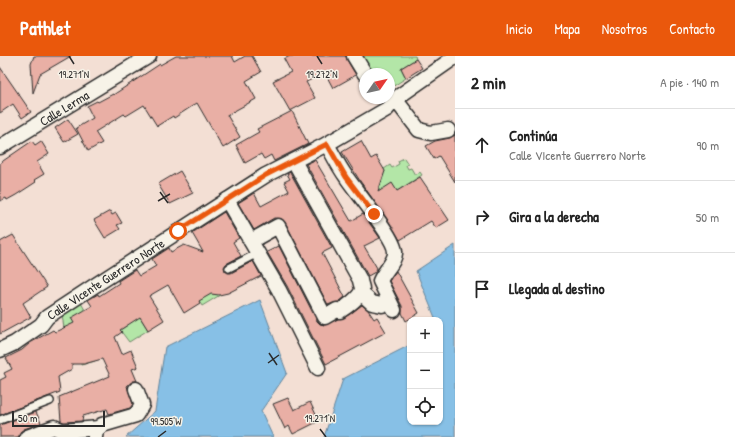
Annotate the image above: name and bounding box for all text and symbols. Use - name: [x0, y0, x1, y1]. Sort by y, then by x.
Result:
- text: Pathlet: [20, 15, 70, 41]
- text: Inicio: [506, 19, 532, 38]
- text: Mapa: [554, 19, 580, 38]
- text: Nosotros: [602, 19, 647, 38]
- text: Contacto: [669, 19, 715, 38]
- text: 19.271°N: [59, 68, 89, 81]
- text: 19.272°N: [306, 68, 338, 81]
- north arrow: [359, 68, 395, 104]
- text: 2 min: [471, 71, 506, 94]
- text: A pie · 140 m: [660, 73, 719, 91]
- street label: Calle Lerma: [36, 86, 92, 130]
- text: Continúa: [509, 125, 557, 146]
- icon: ahead: [471, 134, 493, 156]
- text: 90 m: [697, 136, 719, 154]
- text: Calle VIcente Guerrero Norte: [509, 146, 646, 164]
- route end: [365, 205, 383, 223]
- icon: right: [471, 206, 493, 228]
- text: Gira a la derecha: [509, 206, 599, 227]
- text: 50 m: [696, 208, 719, 226]
- route start: [169, 222, 187, 240]
- street label: Calle VIcente Guerrero Norte: [43, 234, 168, 324]
- icon: arrive: [471, 278, 493, 300]
- text: Llegada al destino: [509, 278, 605, 299]
- map controls: [407, 317, 443, 425]
- button: +: [407, 317, 443, 353]
- button: −: [407, 353, 443, 389]
- button: locate: [407, 389, 443, 425]
- scale bar: [12, 409, 105, 428]
- text: 50 m: [18, 411, 38, 425]
- text: 19.271°N: [305, 412, 335, 425]
- text: 99.505°W: [151, 415, 182, 428]

